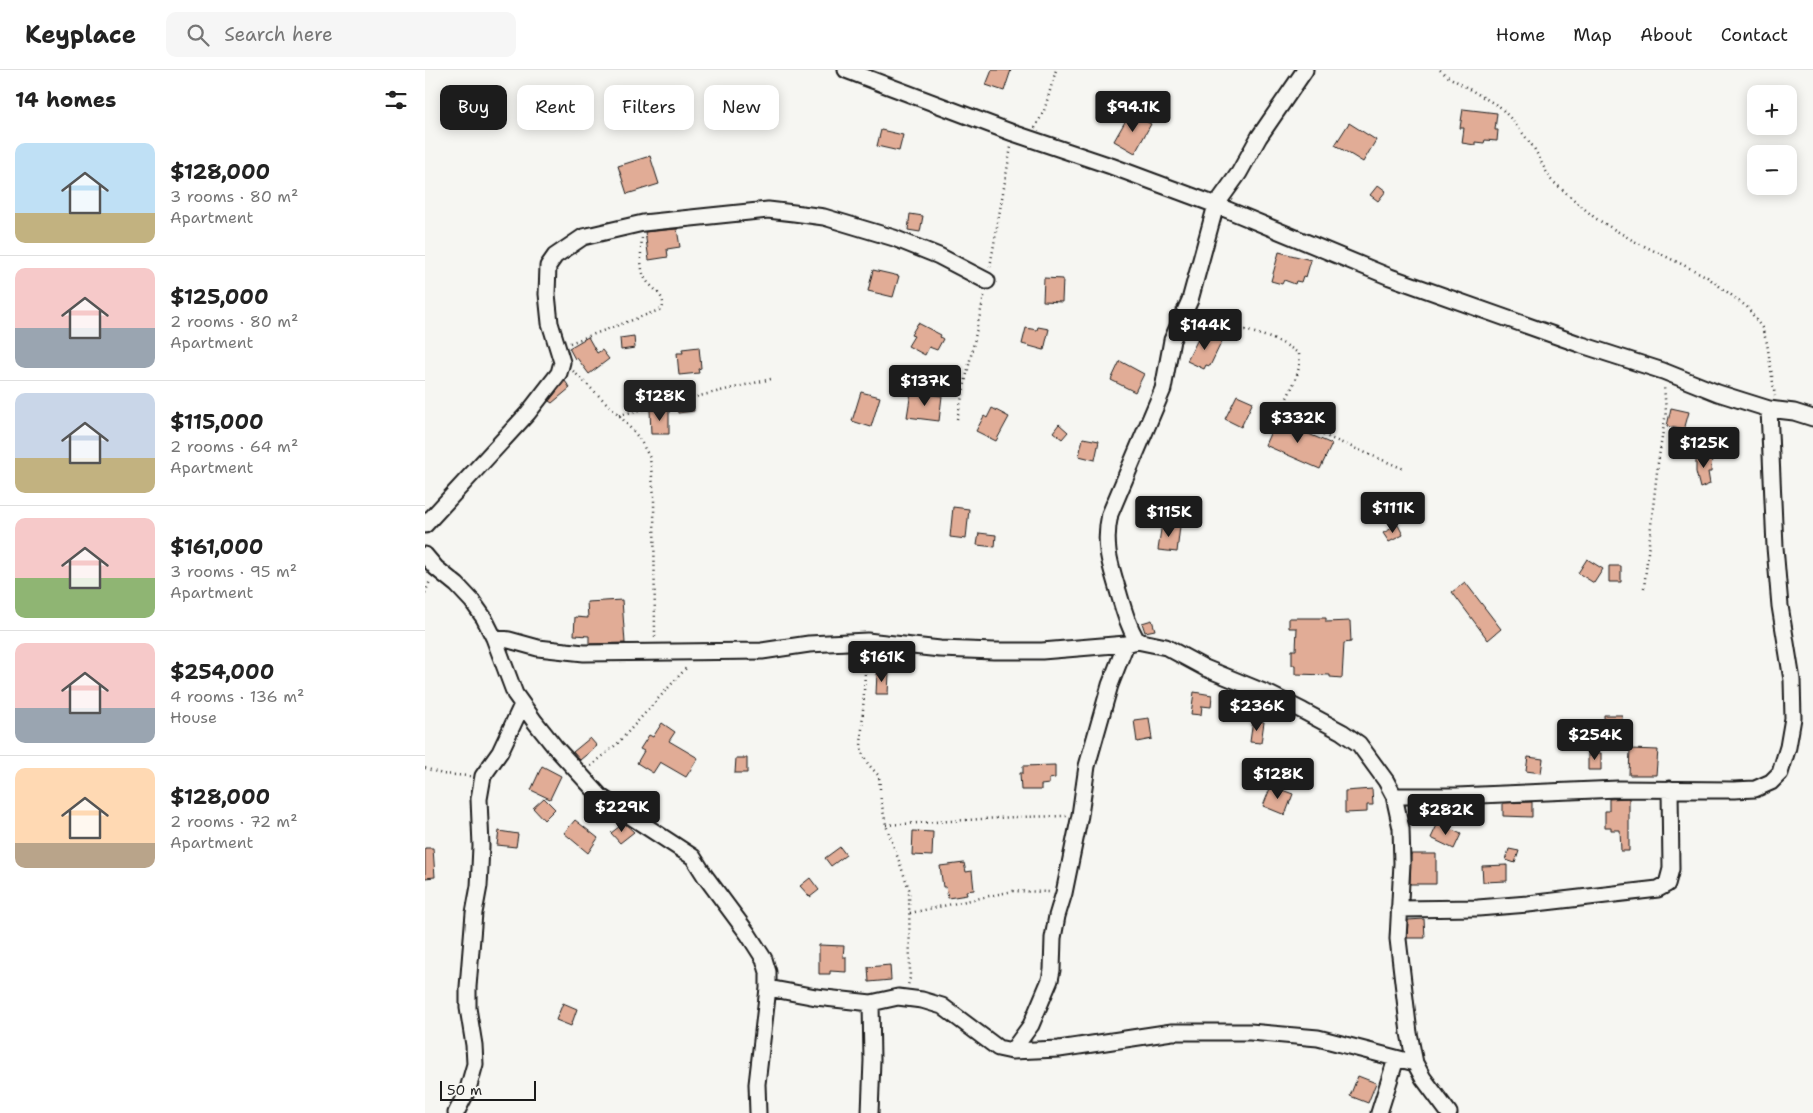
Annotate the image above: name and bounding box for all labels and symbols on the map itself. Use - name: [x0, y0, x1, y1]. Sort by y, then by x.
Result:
- pin: $94.1K: [1092, 90, 1174, 133]
- pin: $144K: [1170, 308, 1240, 351]
- pin: $137K: [890, 364, 960, 407]
- pin: $128K: [625, 380, 695, 422]
- pin: $332K: [1263, 402, 1333, 444]
- pin: $125K: [1669, 426, 1739, 469]
- pin: $111K: [1358, 492, 1428, 534]
- pin: $115K: [1134, 496, 1204, 538]
- pin: $161K: [847, 640, 917, 683]
- pin: $236K: [1222, 690, 1292, 732]
- pin: $254K: [1560, 718, 1630, 761]
- pin: $128K: [1243, 758, 1313, 800]
- pin: $229K: [587, 790, 657, 833]
- pin: $282K: [1411, 794, 1481, 836]
- scale bar: [440, 1078, 536, 1101]

